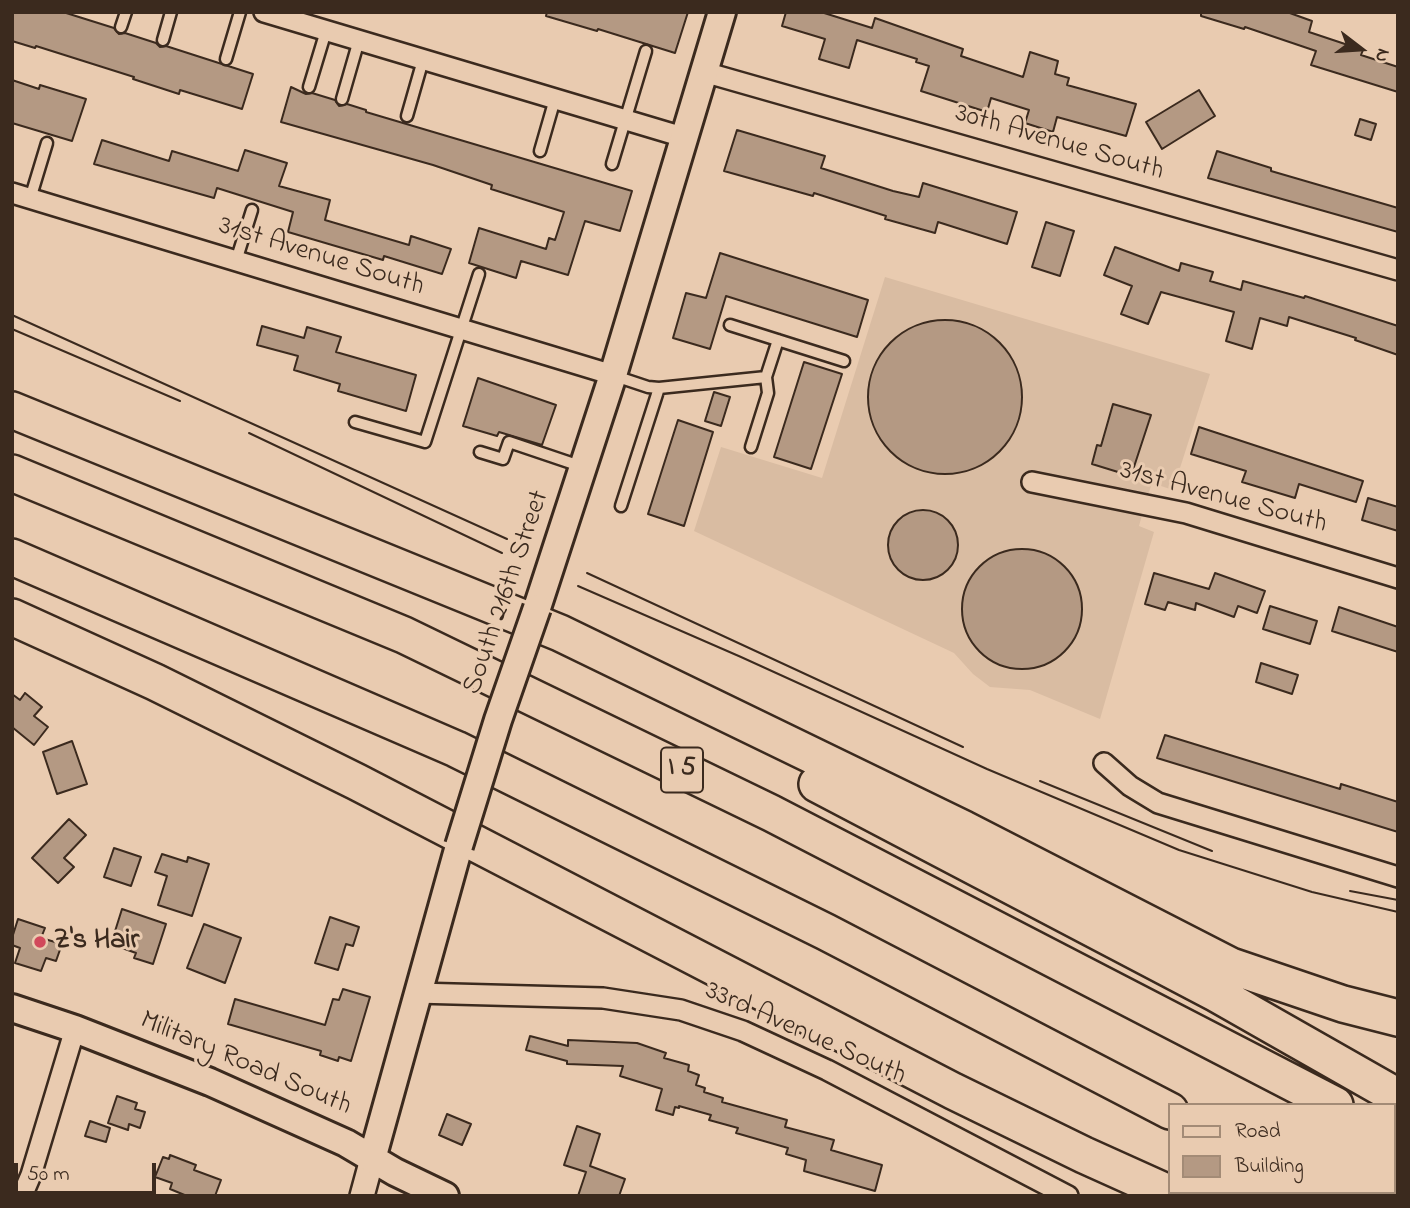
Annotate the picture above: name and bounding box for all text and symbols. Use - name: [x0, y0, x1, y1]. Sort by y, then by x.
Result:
- north arrow: [1326, 14, 1396, 84]
- text: N: [1367, 45, 1396, 65]
- street label: 30th Avenue South: [951, 98, 1167, 190]
- street label: 31st Avenue South: [214, 211, 428, 305]
- street label: 31st Avenue South: [1116, 455, 1330, 543]
- street label: South 216th Street: [457, 487, 559, 699]
- road number: I 5: [661, 748, 703, 792]
- place label: Z's Hair: [54, 925, 139, 959]
- marker: Z's Hair: [32, 934, 48, 950]
- street label: 33rd Avenue South: [699, 976, 911, 1094]
- street label: Military Road South: [134, 1005, 356, 1125]
- legend: [1168, 1103, 1396, 1194]
- text: Road: [1235, 1117, 1281, 1147]
- scale bar: [18, 1148, 159, 1192]
- text: Building: [1235, 1152, 1304, 1182]
- text: 50 m: [27, 1160, 70, 1190]

